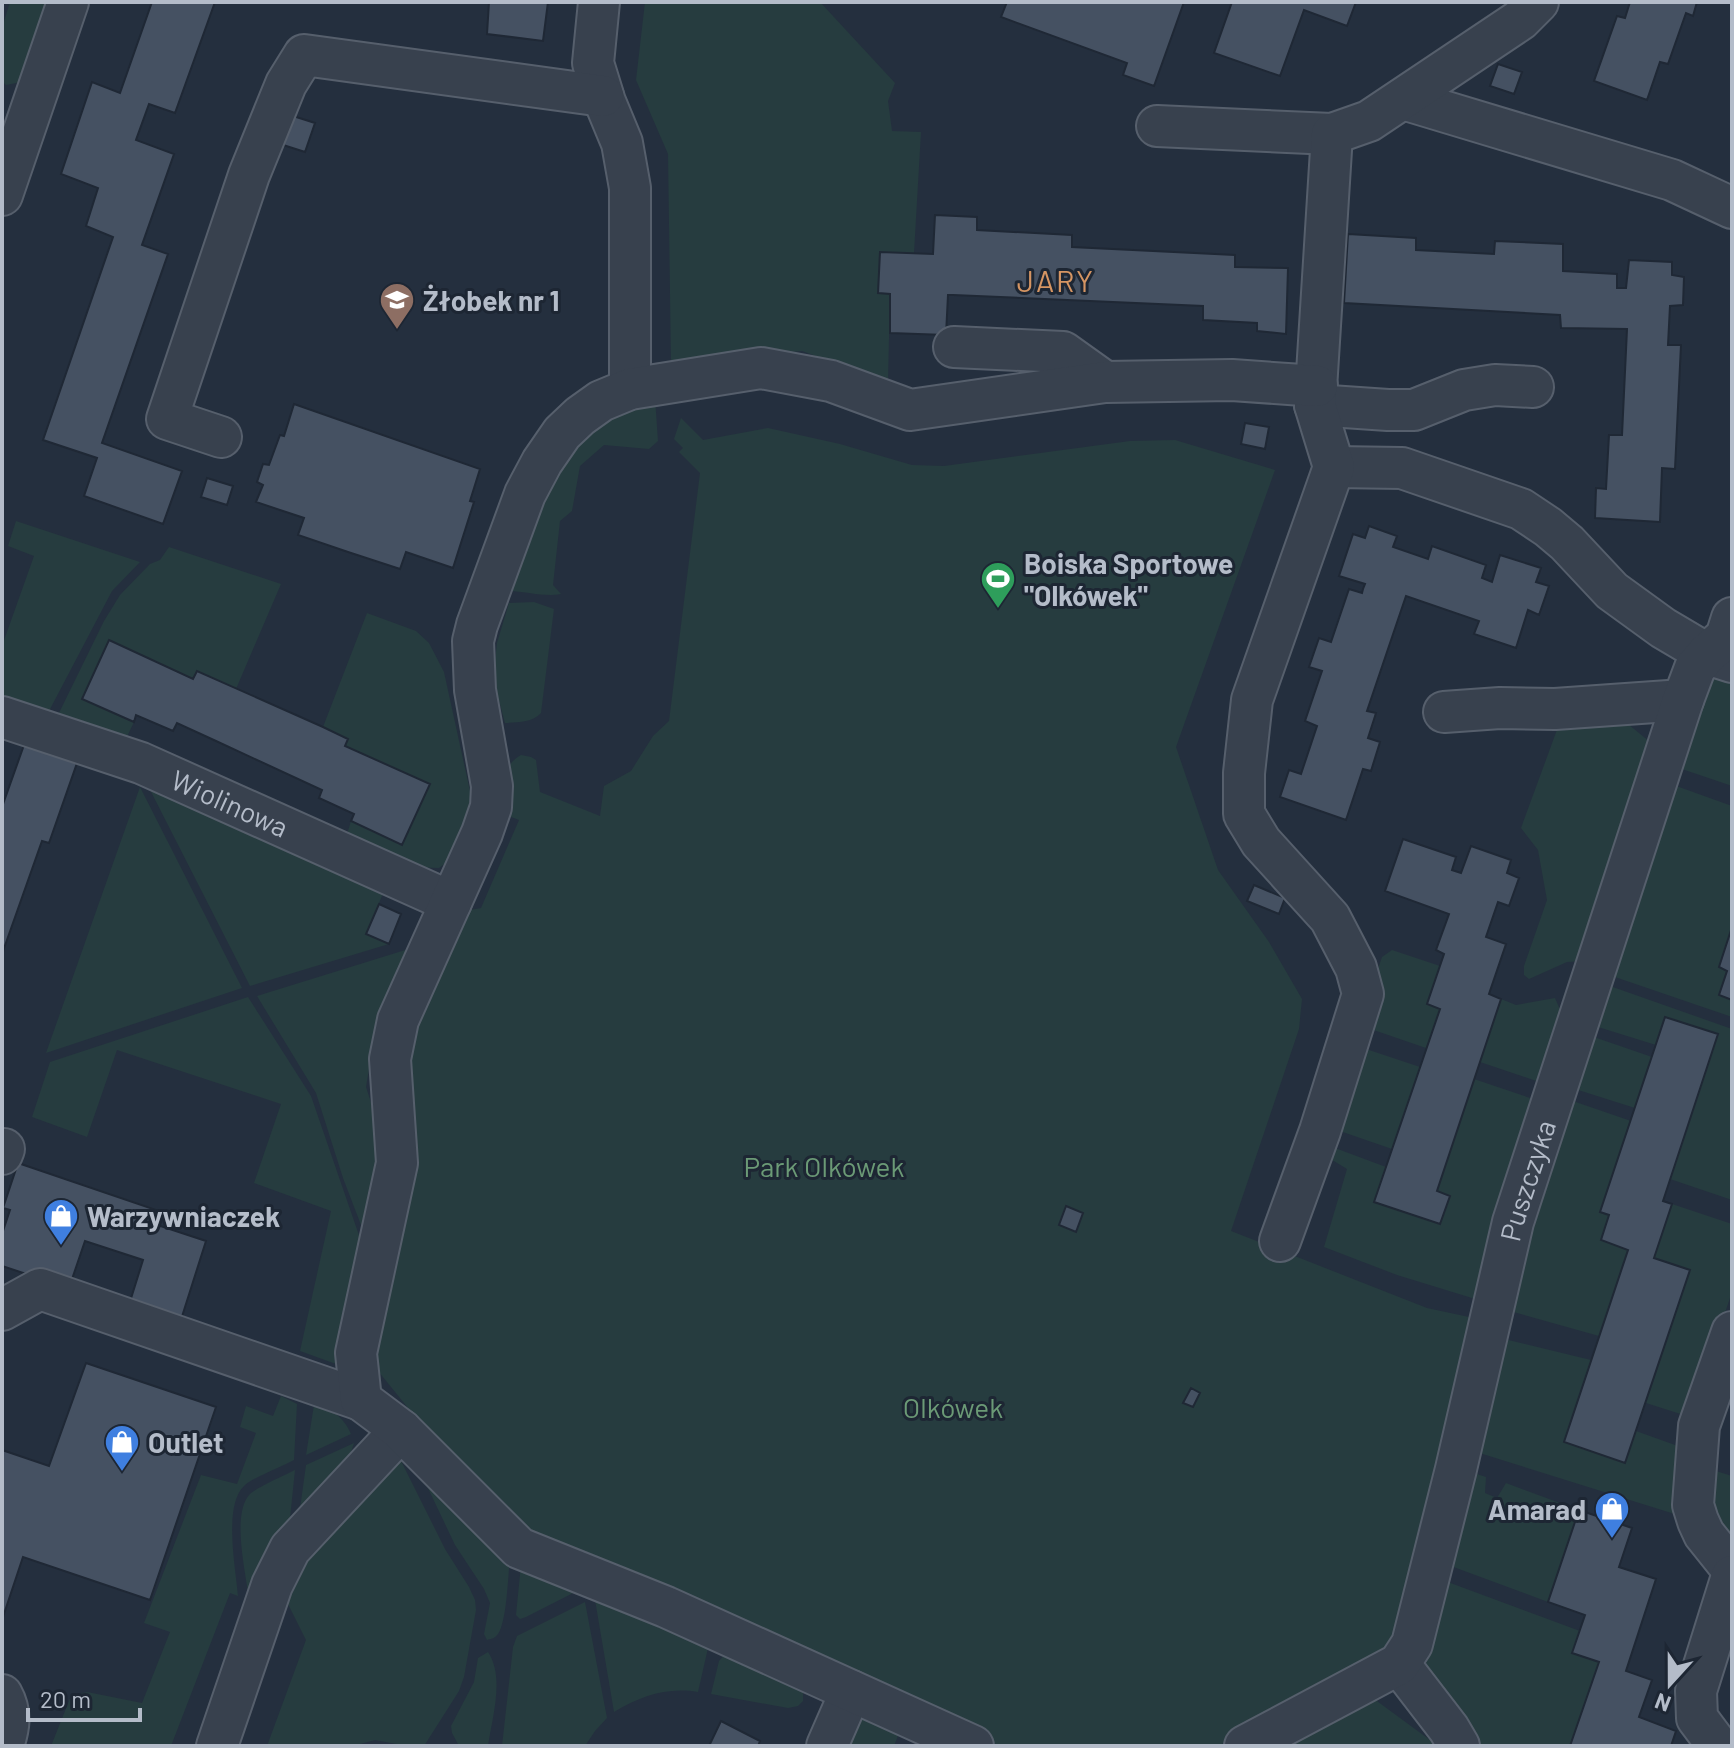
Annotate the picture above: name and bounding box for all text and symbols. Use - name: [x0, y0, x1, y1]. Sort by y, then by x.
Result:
- district label: JARY: [1017, 262, 1095, 298]
- school or university icon: Żłobek nr 1: [378, 281, 416, 331]
- place label: Żłobek nr 1: [423, 283, 560, 317]
- place label: Boiska Sportowe "Olkówek": [1024, 546, 1233, 612]
- sports icon: Boiska Sportowe "Olkówek": [979, 560, 1017, 610]
- street label: Wiolinowa: [166, 762, 294, 844]
- street label: Puszczyka: [1492, 1115, 1562, 1244]
- park label: Park Olkówek: [743, 1149, 905, 1183]
- shop icon: Warzywniaczek: [42, 1197, 80, 1247]
- place label: Warzywniaczek: [87, 1199, 280, 1233]
- park label: Olkówek: [903, 1390, 1003, 1424]
- shop icon: Outlet: [103, 1423, 141, 1473]
- place label: Outlet: [148, 1425, 224, 1459]
- shop icon: Amarad: [1593, 1490, 1631, 1540]
- place label: Amarad: [1488, 1492, 1586, 1526]
- north arrow: [1630, 1644, 1710, 1724]
- scale bar: [28, 1672, 140, 1722]
- text: 20 m: [40, 1684, 91, 1713]
- text: N: [1651, 1689, 1674, 1718]

